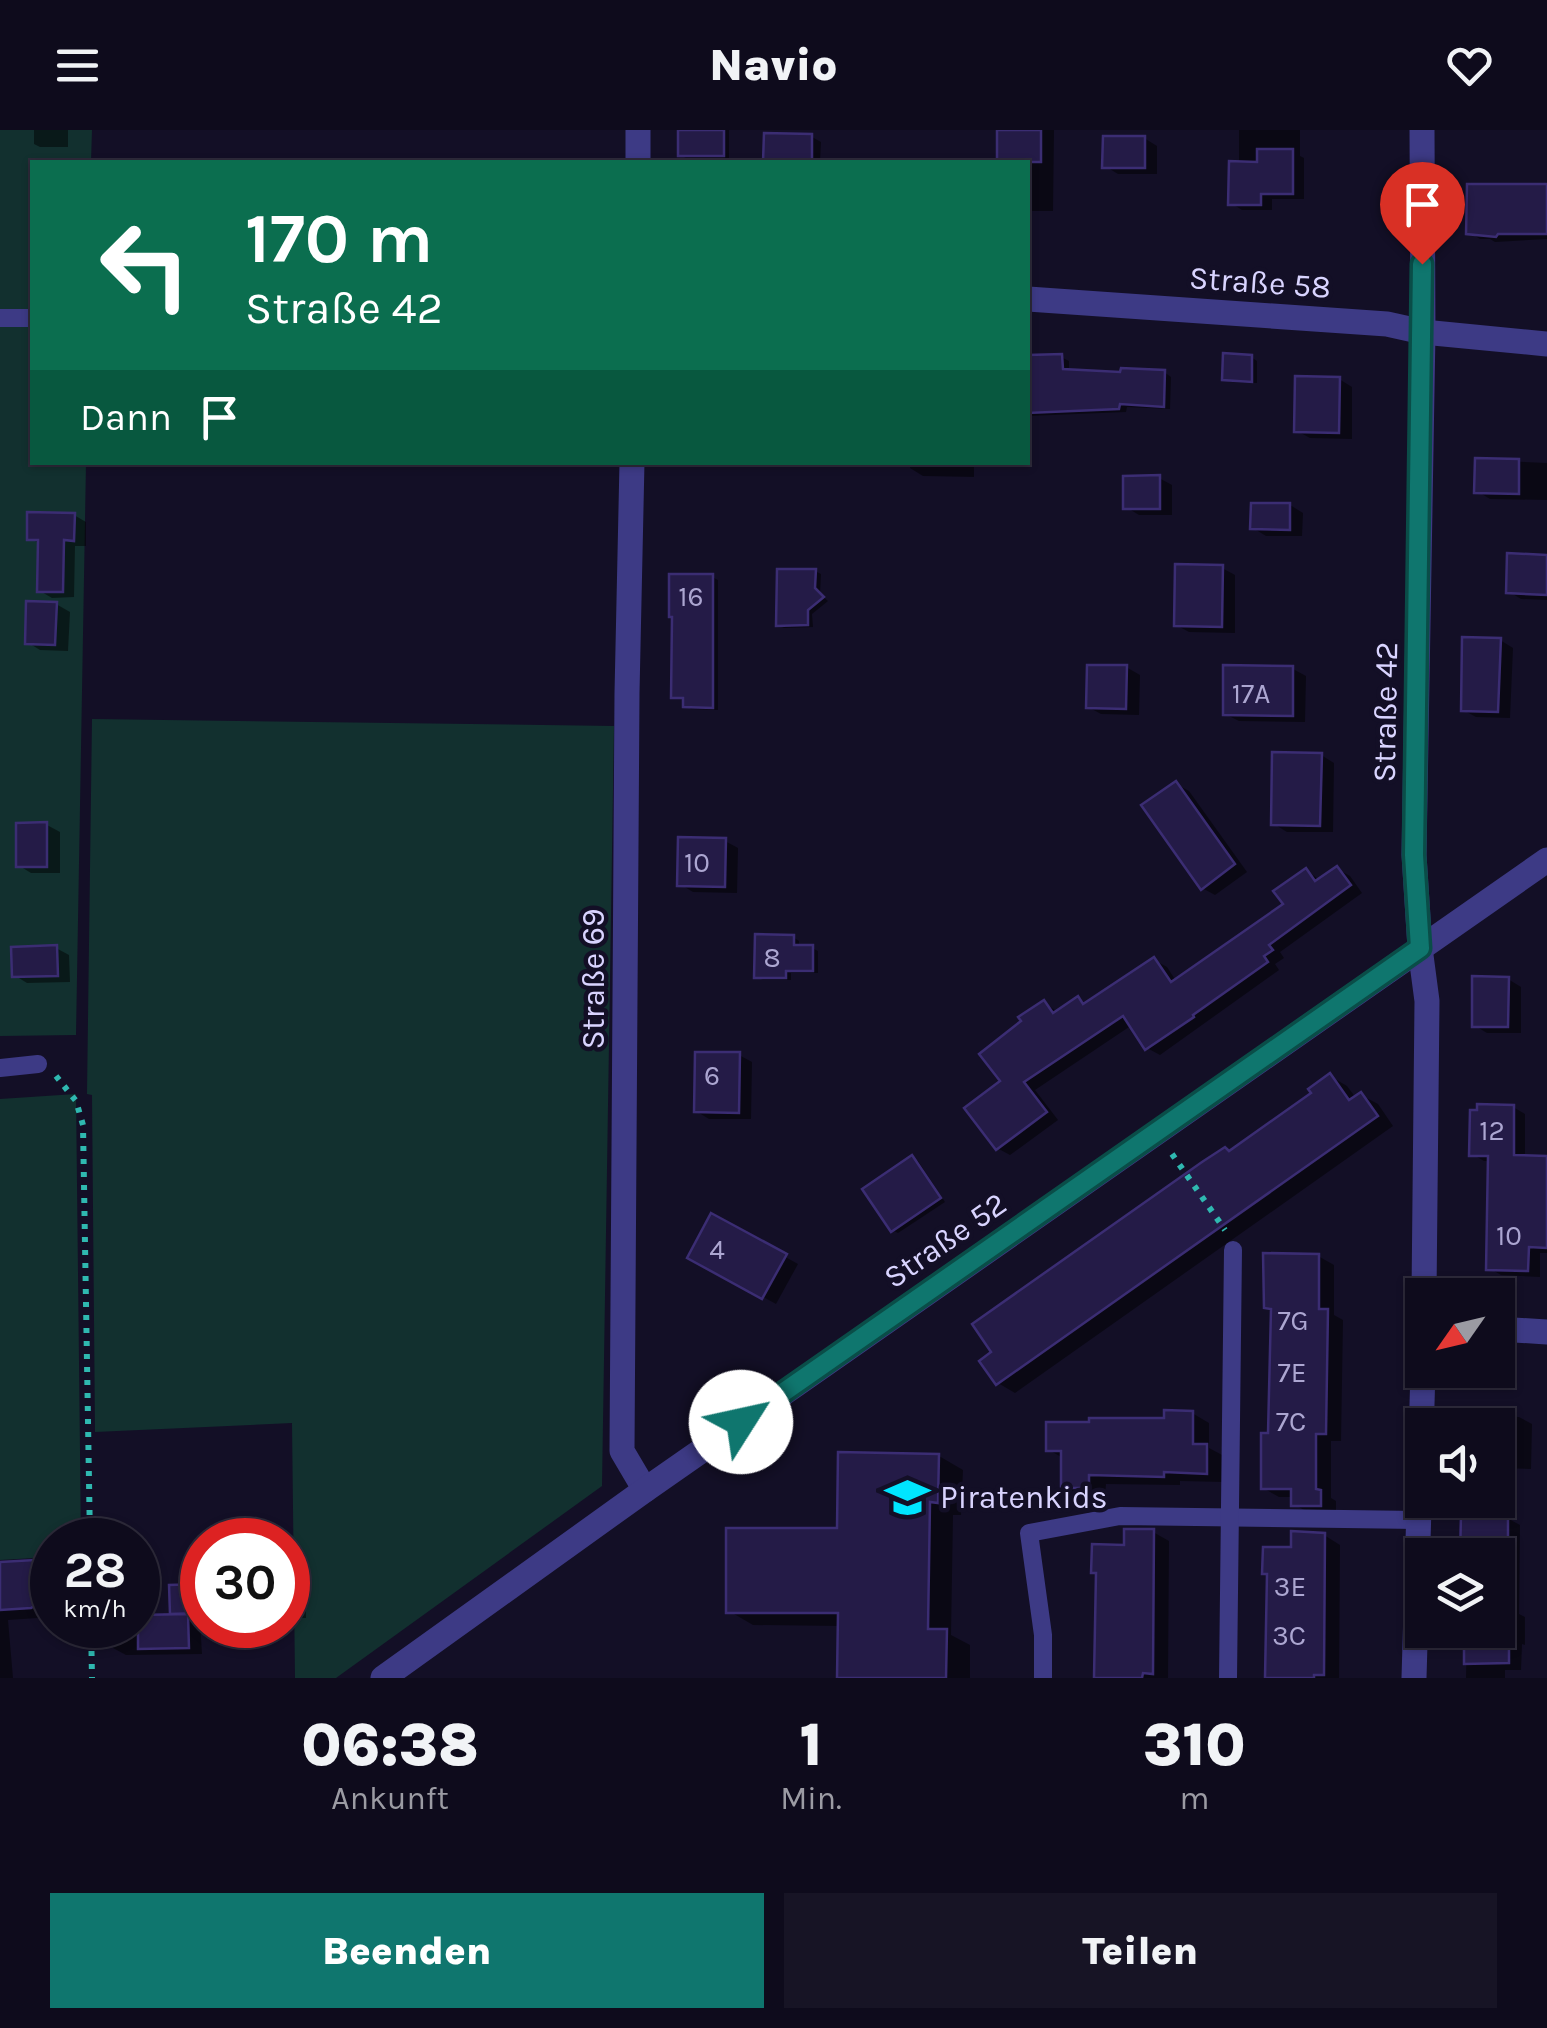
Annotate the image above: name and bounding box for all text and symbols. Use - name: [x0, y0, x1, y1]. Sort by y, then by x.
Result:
- icon: menu: [50, 38, 105, 93]
- icon: heart: [1442, 38, 1497, 93]
- text: Navio: [709, 39, 838, 91]
- pin: [1380, 162, 1465, 265]
- icon: arrive: [1395, 177, 1450, 232]
- text: 170 m: [245, 198, 433, 280]
- icon: left: [80, 200, 210, 330]
- street label: Straße 58: [1188, 259, 1332, 306]
- text: Straße 42: [245, 282, 443, 334]
- icon: arrive: [192, 390, 247, 445]
- text: Dann: [80, 395, 172, 440]
- house number: 16: [678, 580, 704, 613]
- street label: Straße 42: [1366, 641, 1405, 783]
- house number: 17A: [1232, 677, 1270, 710]
- house number: 10: [684, 846, 710, 879]
- street label: Straße 69: [575, 908, 612, 1050]
- house number: 8: [763, 941, 781, 974]
- house number: 6: [704, 1059, 720, 1092]
- house number: 12: [1479, 1114, 1505, 1147]
- street label: Straße 52: [877, 1185, 1014, 1296]
- house number: 10: [1496, 1219, 1522, 1252]
- house number: 4: [709, 1233, 725, 1266]
- north arrow: [1405, 1278, 1515, 1388]
- map controls: [1405, 1278, 1515, 1648]
- house number: 7G: [1277, 1304, 1309, 1337]
- house number: 7E: [1278, 1356, 1306, 1389]
- position arrow: [689, 1370, 793, 1474]
- house number: 7C: [1276, 1405, 1306, 1438]
- button: sound: [1405, 1408, 1515, 1518]
- school or university icon: Piratenkids: [883, 1473, 931, 1521]
- place label: Piratenkids: [940, 1479, 1108, 1516]
- speed limit sign: 30: [180, 1518, 310, 1648]
- button: layers: [1405, 1538, 1515, 1648]
- text: 28: [64, 1541, 126, 1600]
- house number: 3E: [1274, 1570, 1306, 1603]
- text: km/h: [63, 1594, 127, 1623]
- house number: 3C: [1272, 1619, 1306, 1652]
- text: 06:38: [301, 1710, 479, 1780]
- text: 1: [799, 1710, 823, 1780]
- text: 310: [1143, 1710, 1246, 1780]
- text: Ankunft: [331, 1780, 449, 1817]
- text: Min.: [780, 1780, 842, 1817]
- text: m: [1179, 1780, 1209, 1817]
- button: Beenden: [50, 1893, 764, 2008]
- button: Teilen: [784, 1893, 1497, 2008]

